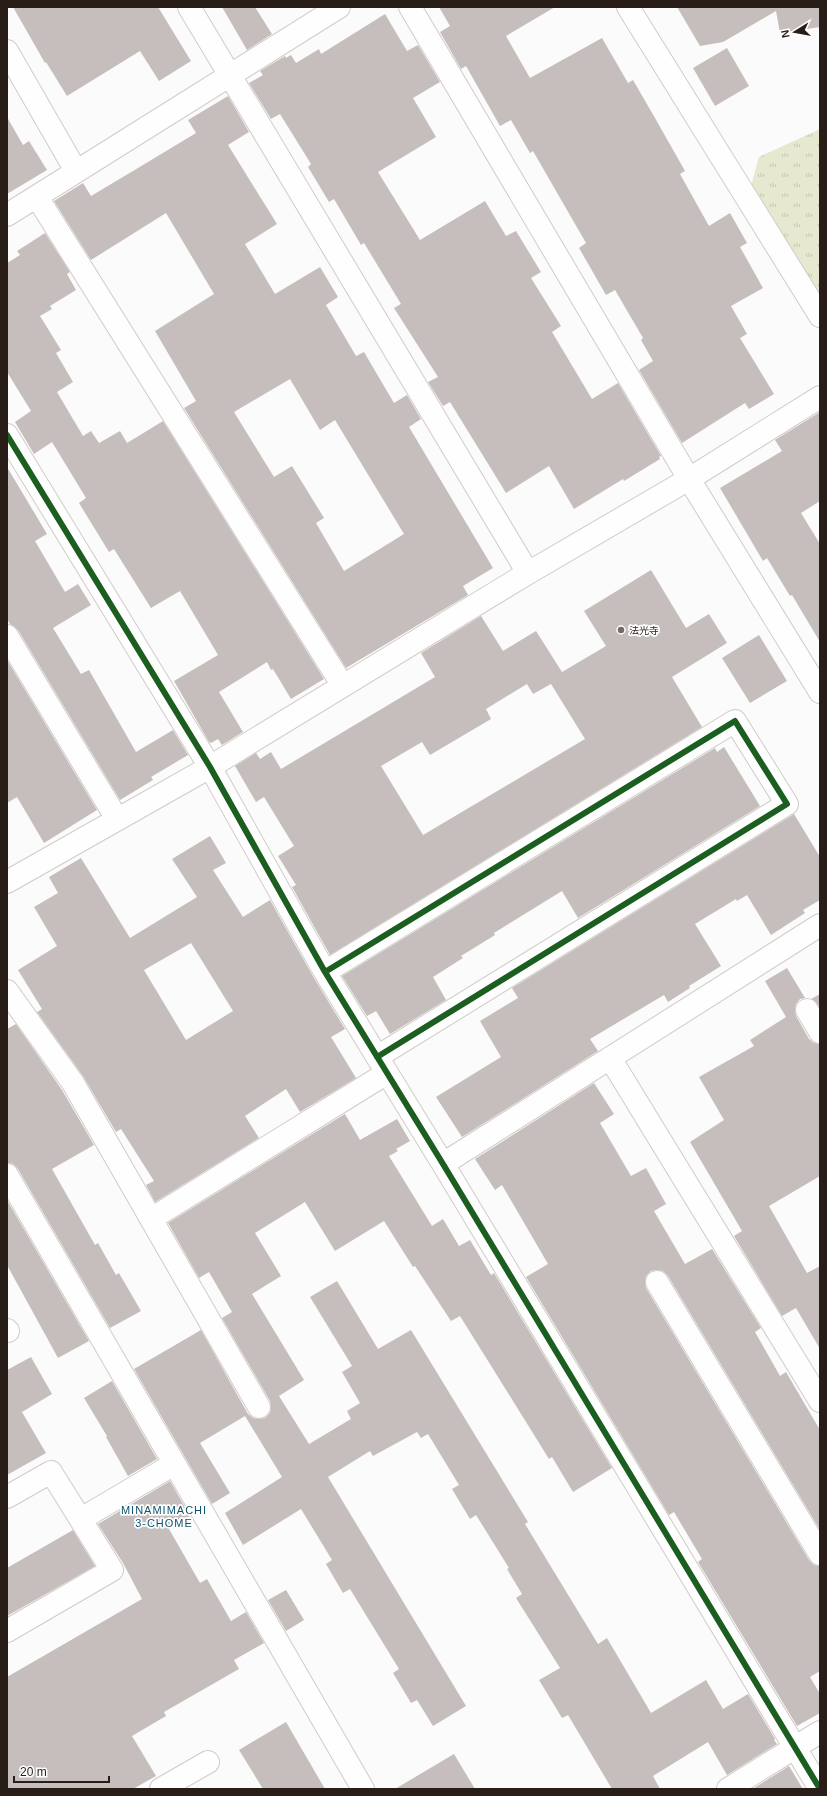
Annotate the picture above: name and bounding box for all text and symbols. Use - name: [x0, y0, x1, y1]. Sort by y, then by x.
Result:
- north arrow: [775, 12, 815, 52]
- text: N: [779, 29, 792, 39]
- marker: 法光寺: [616, 625, 626, 635]
- place label: 法光寺: [629, 625, 659, 636]
- district label: MINAMIMACHI 3-CHOME: [121, 1504, 207, 1529]
- scale bar: [14, 1758, 109, 1784]
- text: 20 m: [20, 1765, 47, 1779]

